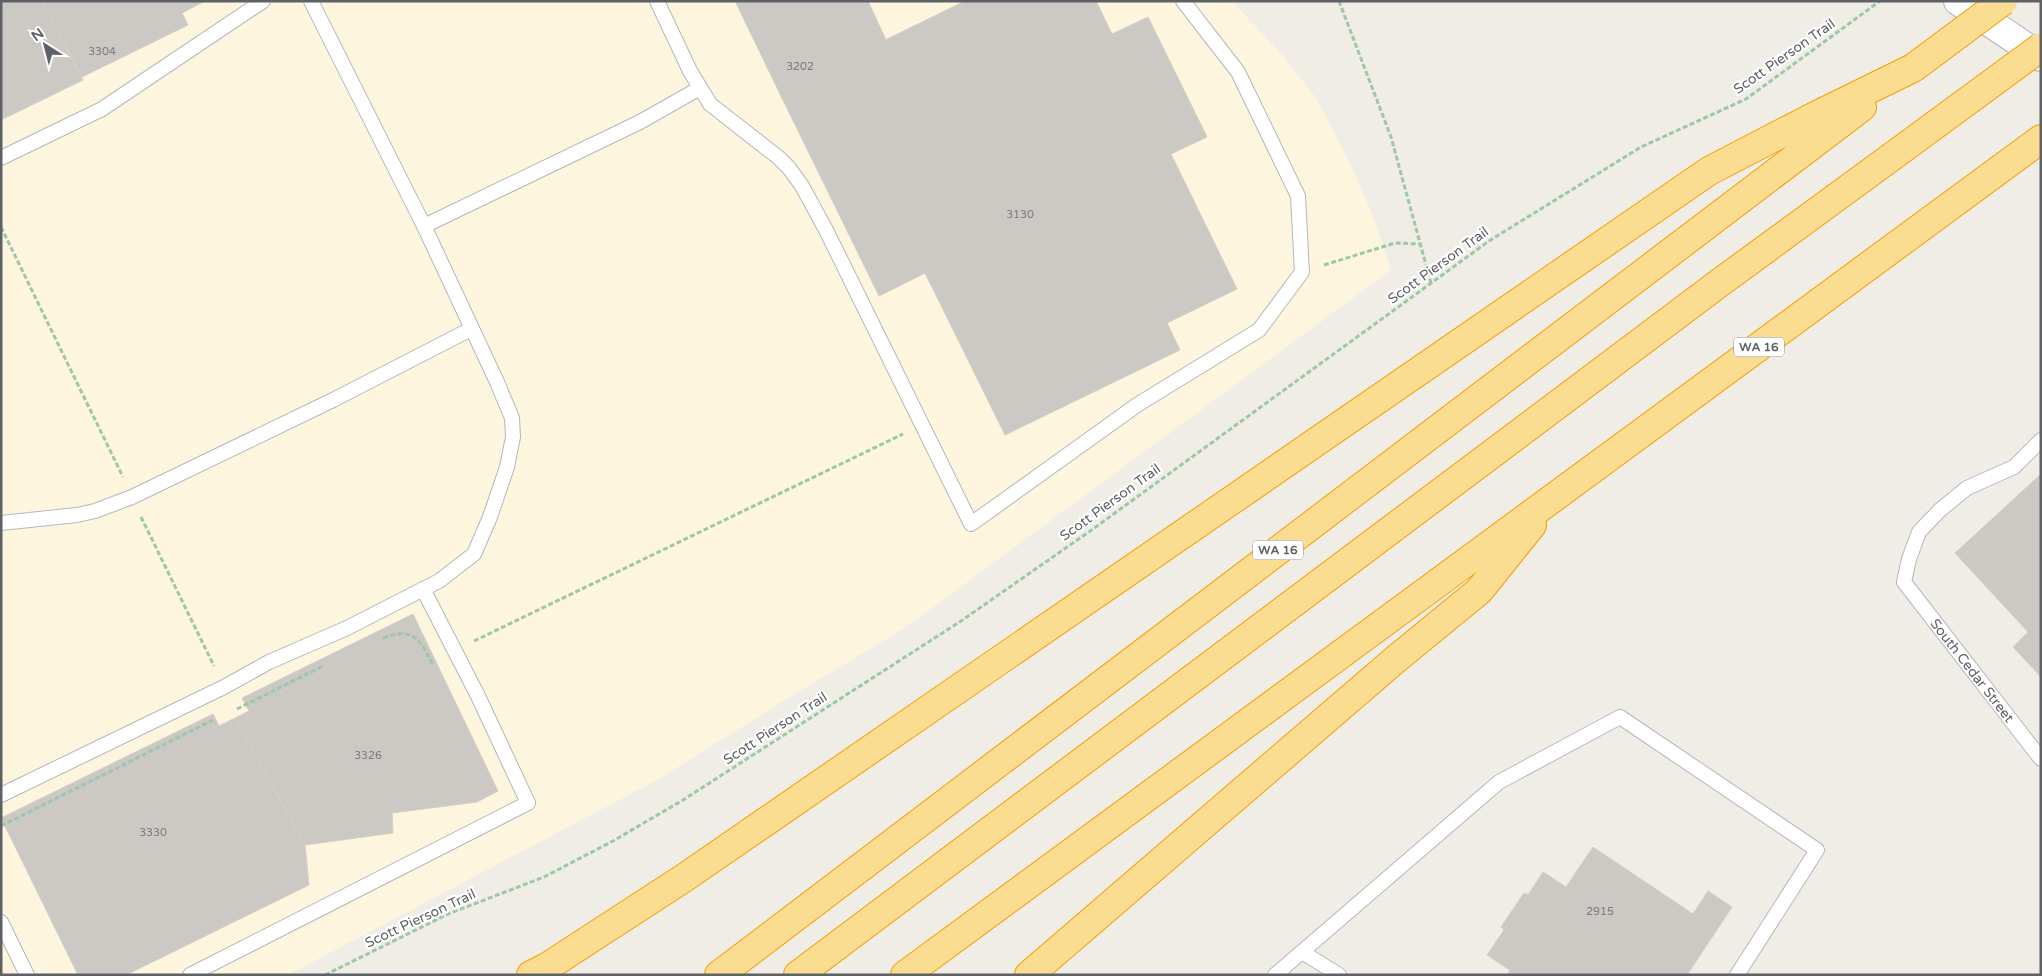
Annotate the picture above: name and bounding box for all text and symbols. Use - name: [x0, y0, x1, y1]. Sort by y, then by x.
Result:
- street label: Scott Pierson Trail: [1730, 15, 1838, 98]
- north arrow: [20, 20, 70, 70]
- text: N: [28, 25, 47, 45]
- house number: 3304: [88, 45, 116, 58]
- house number: 3202: [786, 60, 814, 73]
- house number: 3130: [1006, 208, 1034, 221]
- street label: Scott Pierson Trail: [1385, 223, 1492, 308]
- road number: WA 16: [1734, 338, 1784, 357]
- street label: Scott Pierson Trail: [1057, 460, 1164, 545]
- road number: WA 16: [1253, 540, 1303, 560]
- street label: South Cedar Street: [1927, 615, 2018, 726]
- street label: Scott Pierson Trail: [720, 689, 830, 768]
- house number: 3326: [354, 749, 382, 762]
- house number: 3330: [139, 826, 167, 839]
- street label: Scott Pierson Trail: [362, 885, 478, 952]
- house number: 2915: [1586, 905, 1614, 918]

